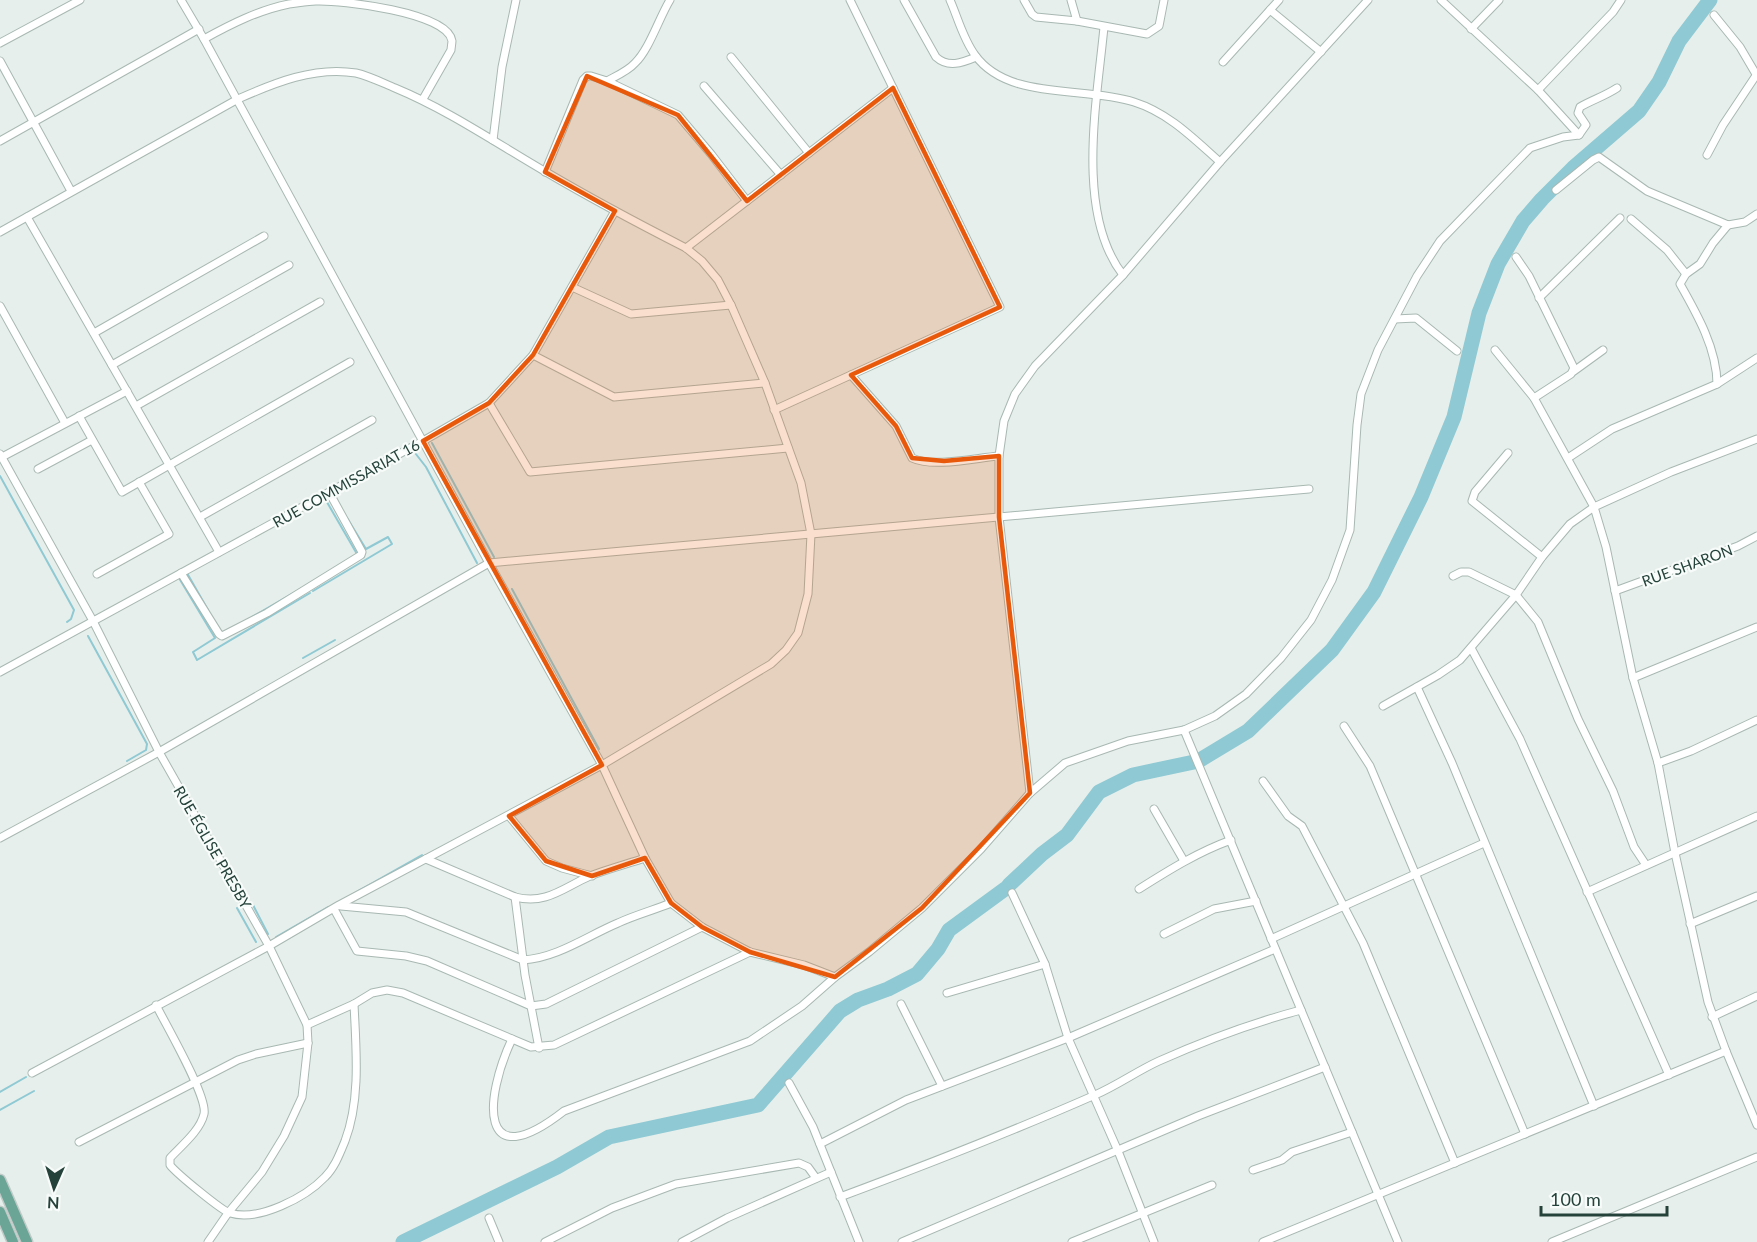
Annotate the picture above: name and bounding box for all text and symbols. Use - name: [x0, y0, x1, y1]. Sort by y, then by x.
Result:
- street label: RUE COMMISSARIAT 16: [269, 435, 423, 531]
- street label: RUE SHARON: [1639, 540, 1735, 590]
- street label: RUE ÉGLISE PRESBY: [171, 782, 256, 912]
- north arrow: [24, 1158, 84, 1218]
- scale bar: [1541, 1179, 1667, 1217]
- text: 100 m: [1550, 1188, 1601, 1210]
- text: N: [47, 1194, 60, 1213]

